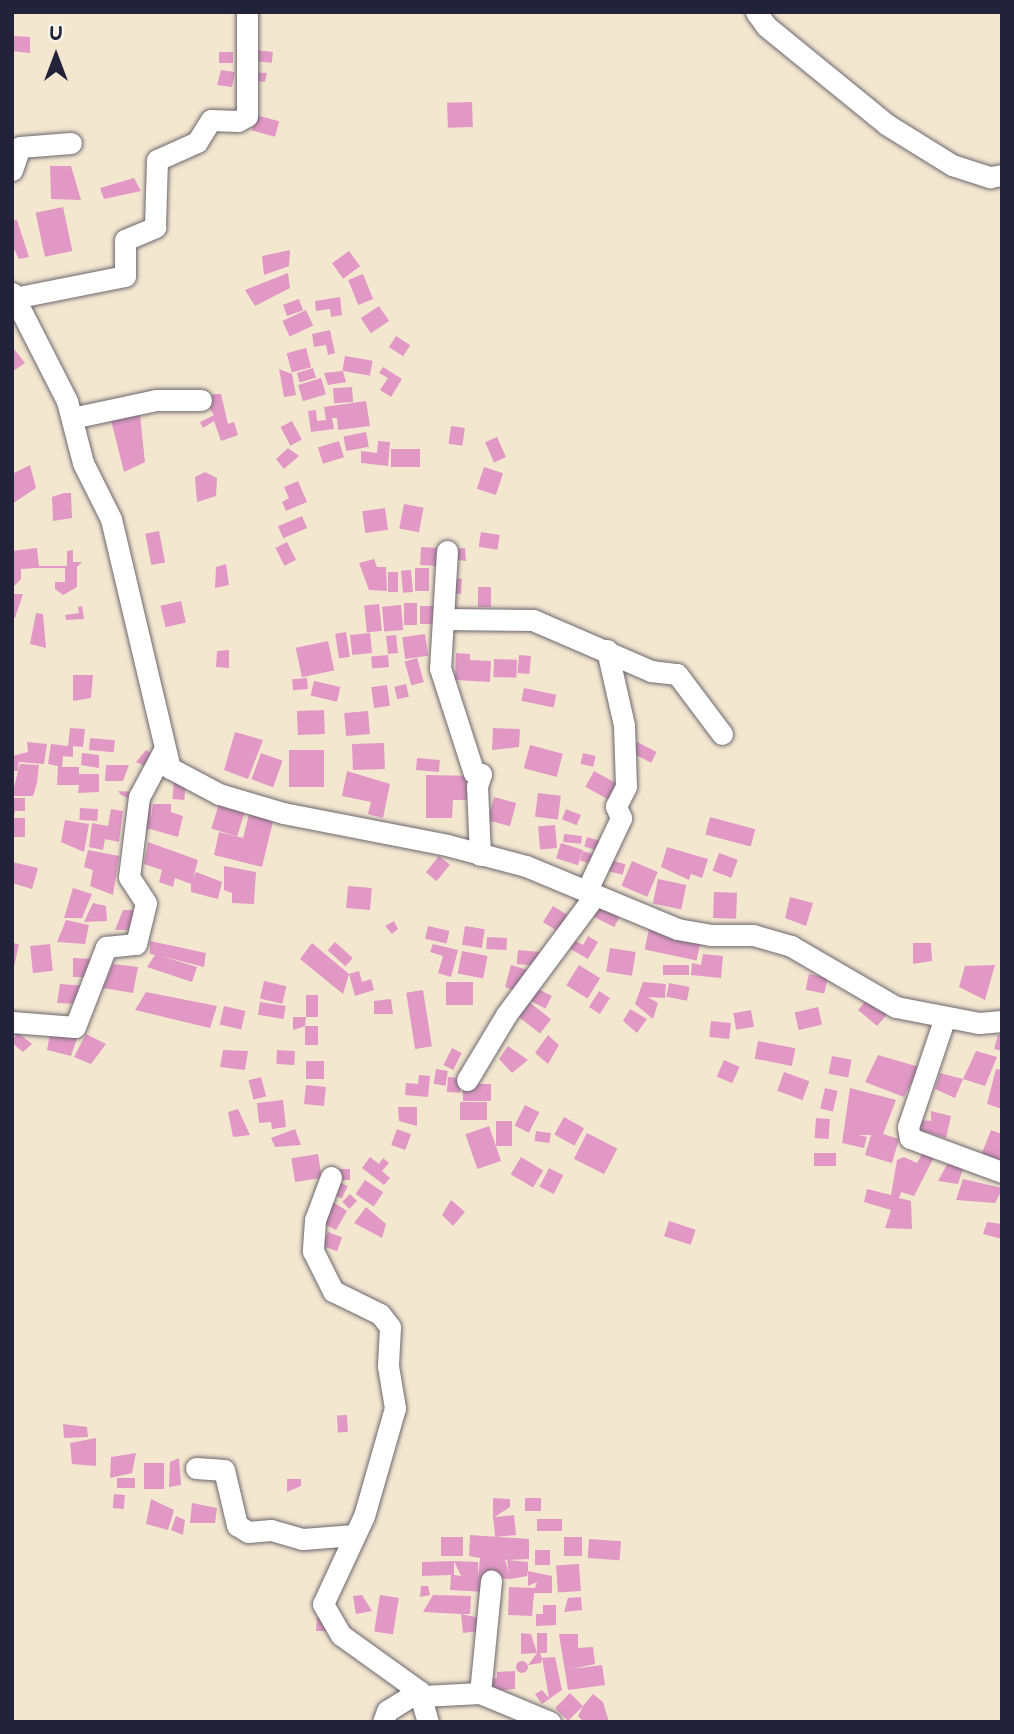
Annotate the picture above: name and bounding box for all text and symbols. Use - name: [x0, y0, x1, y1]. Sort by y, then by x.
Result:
- north arrow: [21, 21, 91, 91]
- text: U: [49, 23, 63, 46]

